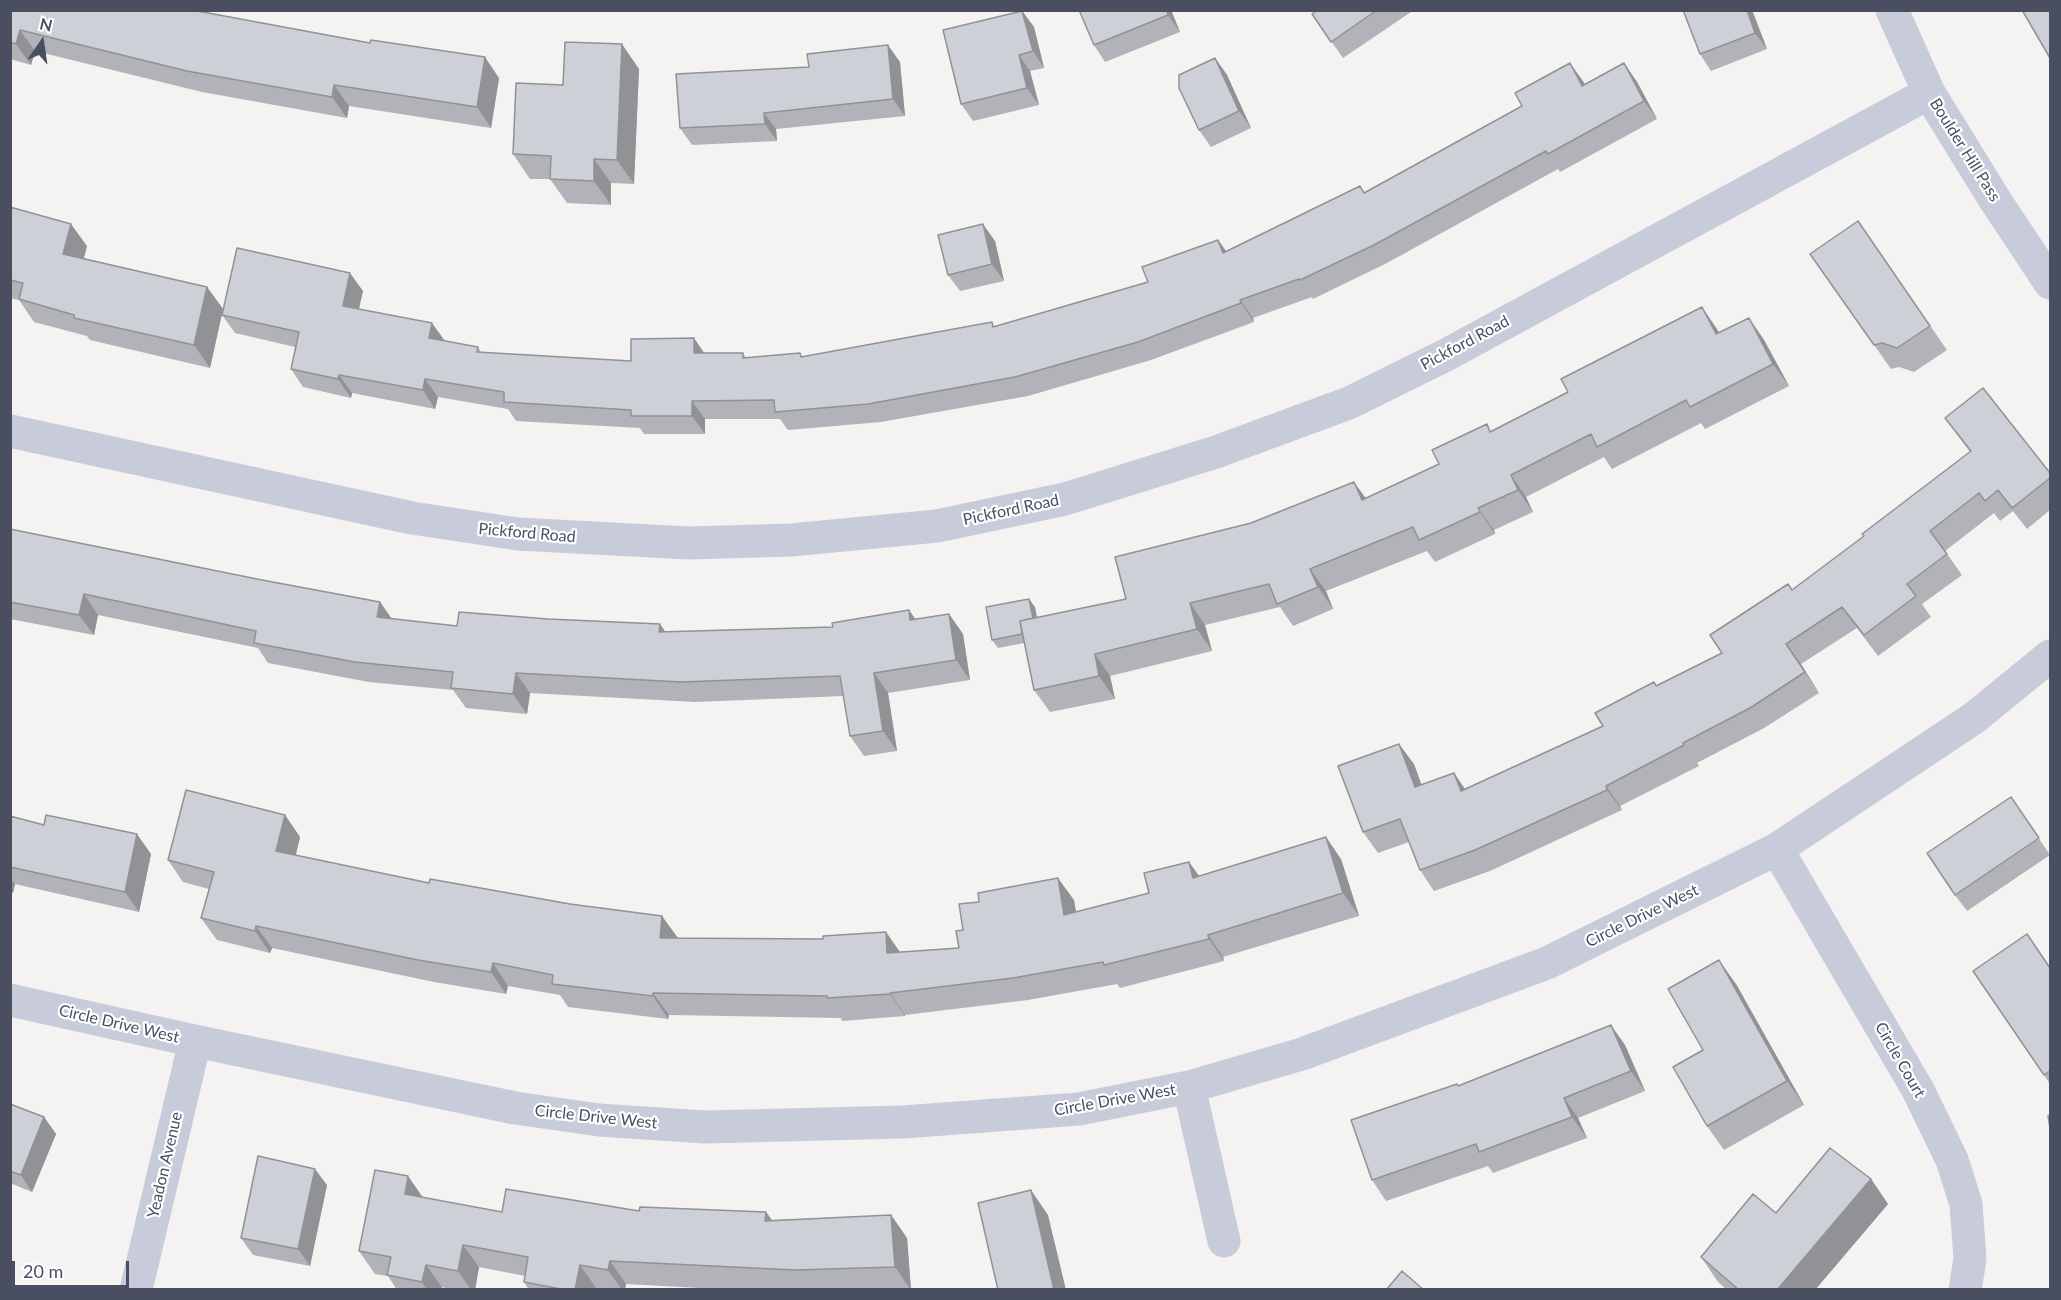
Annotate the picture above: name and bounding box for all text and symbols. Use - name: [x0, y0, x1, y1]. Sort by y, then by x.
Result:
- north arrow: [12, 12, 72, 72]
- text: N: [38, 13, 54, 35]
- street label: Boulder Hill Pass: [1926, 95, 2004, 205]
- street label: Pickford Road: [1417, 312, 1513, 374]
- street label: Pickford Road: [961, 490, 1061, 530]
- street label: Pickford Road: [478, 519, 576, 547]
- street label: Circle Drive West: [1583, 880, 1701, 952]
- street label: Circle Drive West: [57, 1001, 181, 1047]
- street label: Circle Court: [1871, 1019, 1929, 1101]
- street label: Circle Drive West: [1053, 1080, 1177, 1120]
- street label: Circle Drive West: [534, 1101, 658, 1133]
- street label: Yeadon Avenue: [143, 1110, 187, 1220]
- scale bar: [15, 1249, 132, 1287]
- text: 20 m: [23, 1260, 63, 1282]

